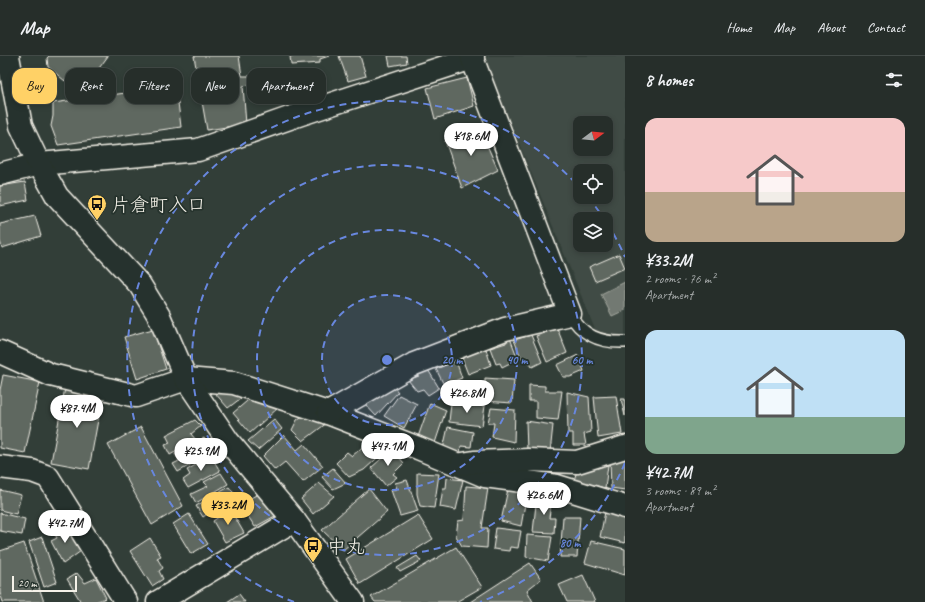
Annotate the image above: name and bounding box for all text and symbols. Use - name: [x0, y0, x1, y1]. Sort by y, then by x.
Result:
- text: Map: [20, 16, 50, 40]
- text: Home: [726, 19, 752, 36]
- text: Map: [774, 19, 795, 36]
- text: About: [817, 19, 845, 36]
- text: Contact: [867, 19, 905, 36]
- chip: Buy: [12, 68, 57, 104]
- chip: Rent: [65, 68, 116, 104]
- chip: Filters: [124, 68, 183, 104]
- chip: New: [191, 68, 239, 104]
- chip: Apartment: [247, 68, 326, 104]
- icon: filters: [883, 69, 905, 91]
- text: 8 homes: [645, 70, 693, 91]
- north arrow: [573, 116, 613, 156]
- map controls: [573, 116, 613, 252]
- pin: ¥18.6M: [438, 123, 504, 157]
- text: ¥18.6M: [453, 128, 489, 144]
- icon: home: [739, 144, 811, 216]
- button: locate: [573, 164, 613, 204]
- bus stop icon: 片倉町入口: [86, 193, 108, 221]
- place label: 片倉町入口: [111, 193, 206, 217]
- button: layers: [573, 212, 613, 252]
- text: ¥33.2M: [645, 250, 691, 271]
- text: 2 rooms · 76 m²: [645, 271, 715, 287]
- text: Apartment: [645, 287, 693, 303]
- text: 20 m: [442, 352, 463, 368]
- text: 40 m: [507, 352, 528, 368]
- text: 60 m: [572, 352, 594, 368]
- centre of rings: [380, 353, 394, 367]
- icon: home: [739, 356, 811, 428]
- pin: ¥26.8M: [434, 380, 500, 414]
- text: ¥26.8M: [449, 385, 485, 401]
- pin: ¥87.4M: [44, 395, 110, 429]
- text: ¥87.4M: [59, 400, 95, 416]
- pin: ¥47.1M: [355, 433, 421, 467]
- pin: ¥25.9M: [168, 438, 234, 472]
- text: ¥47.1M: [370, 438, 406, 454]
- text: ¥25.9M: [183, 443, 219, 459]
- text: ¥42.7M: [645, 462, 691, 483]
- pin: ¥26.6M: [511, 482, 577, 516]
- text: 3 rooms · 89 m²: [645, 483, 715, 499]
- text: ¥26.6M: [526, 487, 562, 503]
- pin: ¥33.2M: [195, 492, 261, 526]
- text: ¥33.2M: [210, 497, 246, 513]
- text: Apartment: [645, 499, 693, 515]
- pin: ¥42.7M: [32, 510, 98, 544]
- text: ¥42.7M: [47, 515, 83, 531]
- bus stop icon: 中丸: [302, 535, 324, 563]
- place label: 中丸: [327, 535, 365, 559]
- text: 80 m: [560, 535, 581, 551]
- scale bar: [12, 574, 77, 593]
- text: 20 m: [18, 576, 37, 590]

